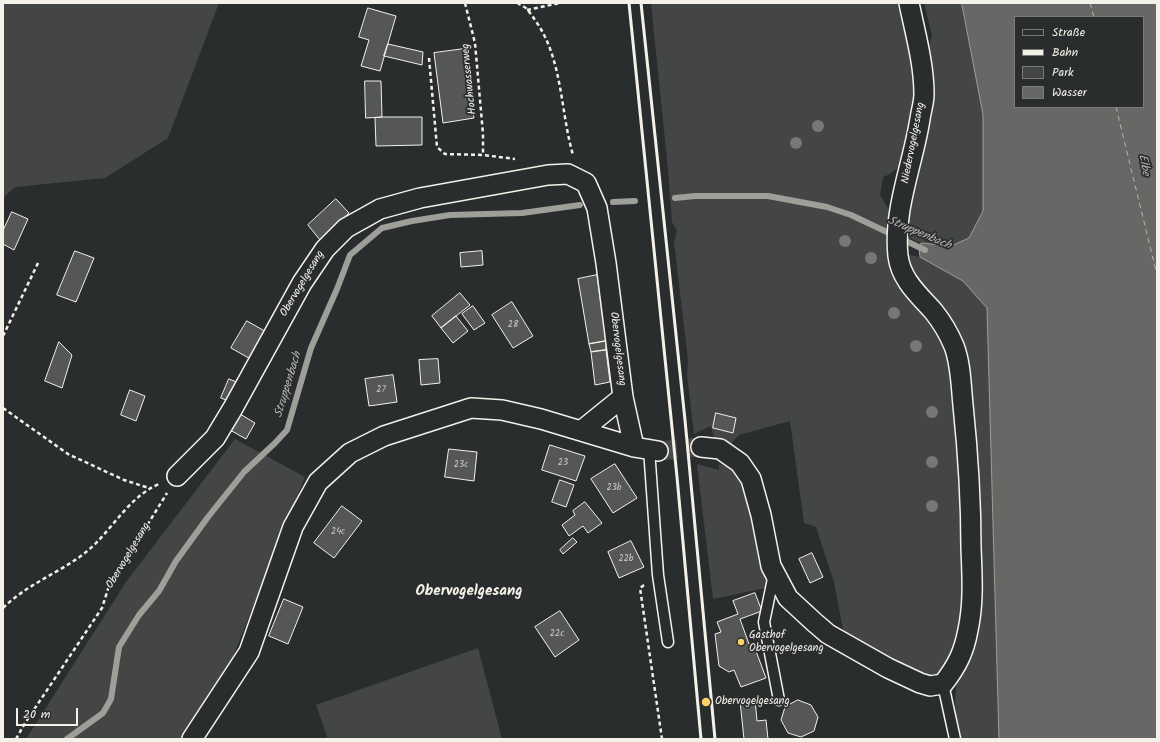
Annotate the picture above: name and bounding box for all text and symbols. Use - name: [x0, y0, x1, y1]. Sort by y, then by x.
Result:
- legend: [1014, 16, 1144, 108]
- text: Straße: [1052, 23, 1085, 42]
- street label: Hochwasserweg: [460, 43, 480, 115]
- text: Bahn: [1052, 43, 1078, 62]
- text: Park: [1052, 63, 1074, 82]
- text: Wasser: [1052, 83, 1087, 102]
- street label: Niedervogelgesang: [900, 101, 928, 185]
- water label: Elbe: [1134, 153, 1152, 177]
- water label: Struppenbach: [885, 214, 953, 254]
- street label: Obervogelgesang: [278, 249, 328, 319]
- street label: Obervogelgesang: [606, 311, 628, 387]
- house number: 28: [508, 320, 518, 330]
- water label: Struppenbach: [272, 351, 306, 419]
- house number: 27: [376, 385, 386, 395]
- house number: 23: [558, 458, 568, 468]
- house number: 23c: [454, 460, 468, 470]
- house number: 23b: [606, 483, 622, 493]
- street label: Obervogelgesang: [104, 521, 154, 591]
- house number: 24c: [331, 527, 345, 537]
- house number: 22b: [618, 554, 634, 564]
- district label: Obervogelgesang: [416, 583, 522, 601]
- house number: 22c: [550, 629, 564, 639]
- place label: Gasthof Obervogelgesang: [749, 629, 824, 655]
- marker: Gasthof Obervogelgesang: [736, 637, 746, 647]
- place label: Obervogelgesang: [715, 695, 790, 709]
- marker: Obervogelgesang: [700, 696, 712, 708]
- scale bar: [18, 700, 80, 726]
- text: 20 m: [23, 705, 50, 724]

